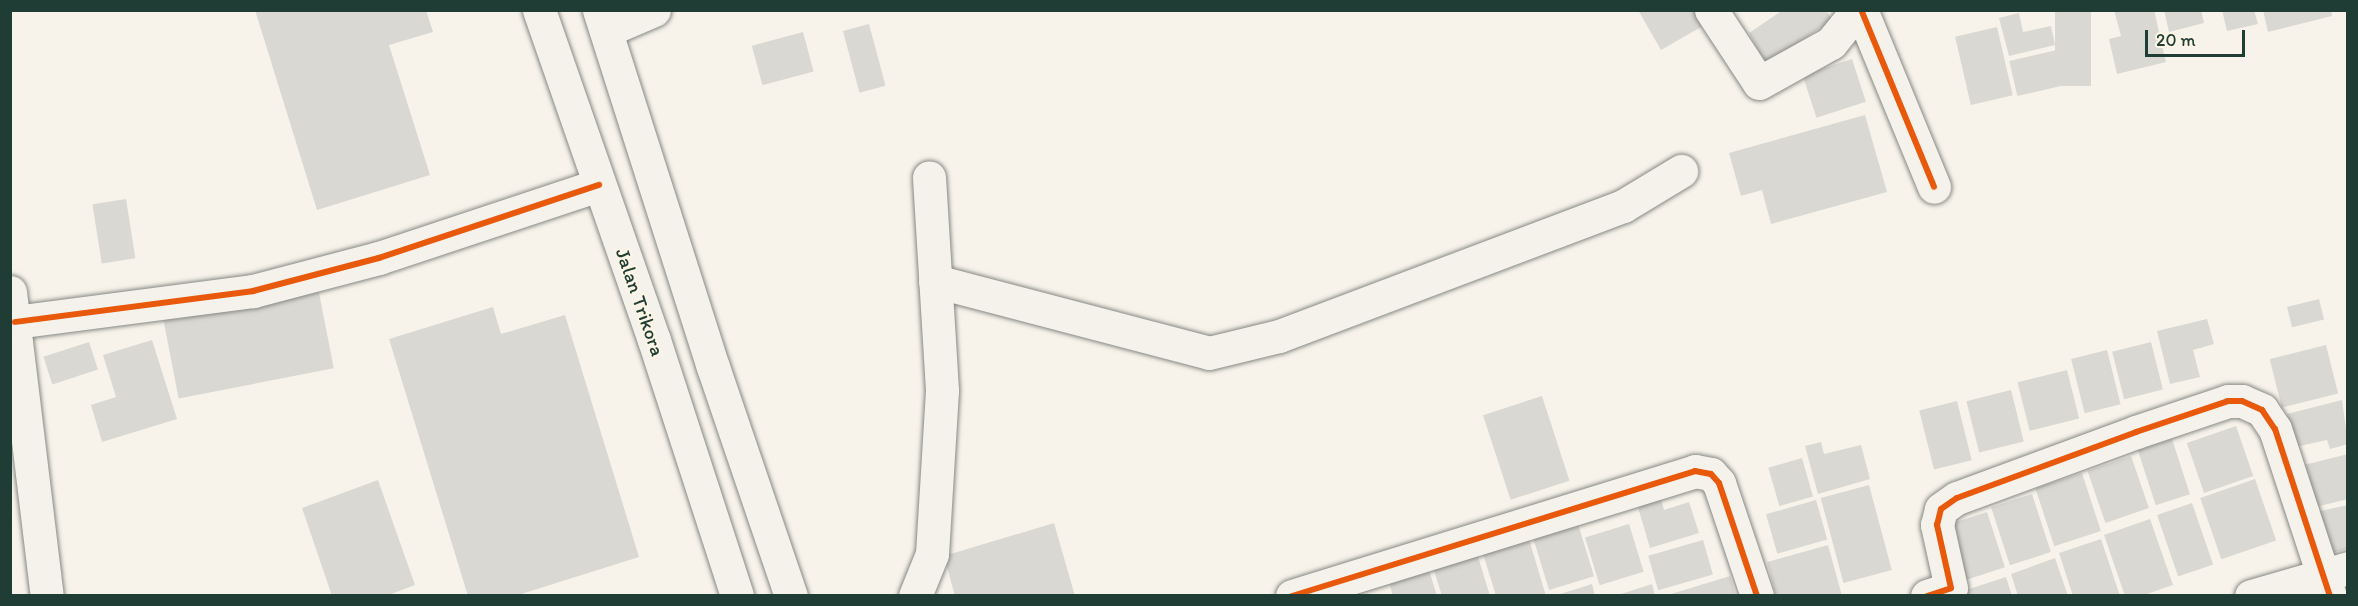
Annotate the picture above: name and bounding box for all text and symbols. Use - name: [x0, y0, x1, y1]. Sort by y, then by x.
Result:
- scale bar: [2148, 18, 2248, 56]
- text: 20 m: [2156, 29, 2196, 51]
- street label: Jalan Trikora: [610, 245, 670, 359]

